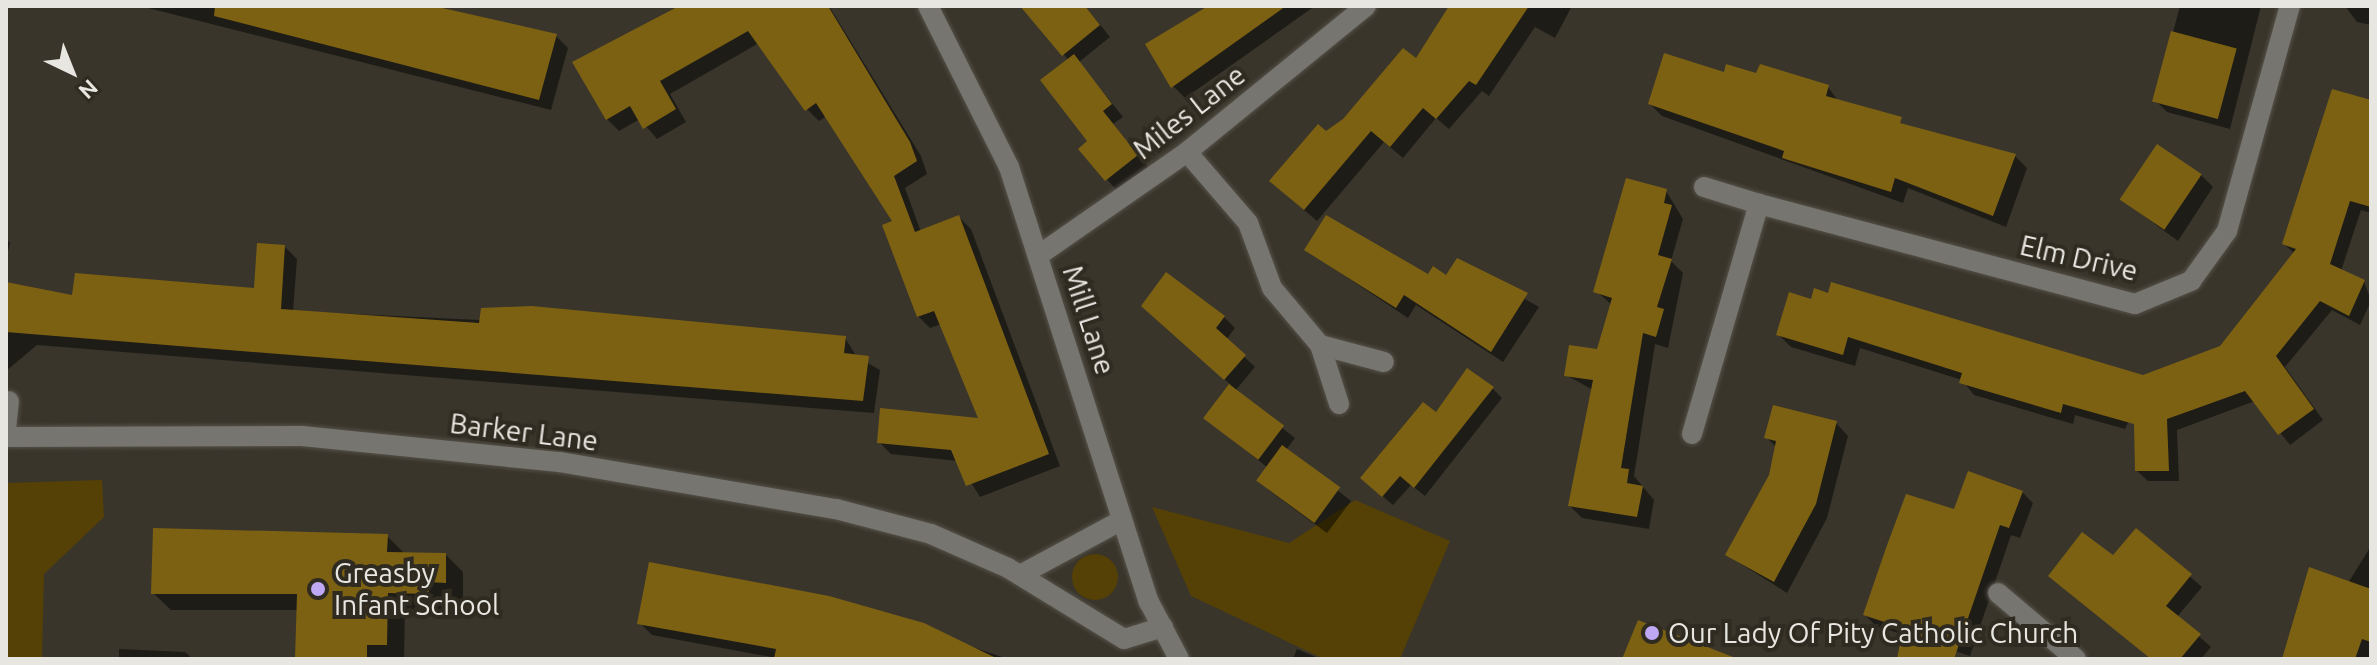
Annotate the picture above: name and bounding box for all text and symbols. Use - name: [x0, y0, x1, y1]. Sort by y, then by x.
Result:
- north arrow: [32, 32, 112, 112]
- street label: Miles Lane: [1126, 58, 1252, 166]
- text: N: [74, 75, 103, 105]
- street label: Elm Drive: [2017, 228, 2141, 288]
- street label: Mill Lane: [1056, 261, 1122, 379]
- street label: Barker Lane: [448, 406, 600, 458]
- place label: Greasby Infant School: [334, 556, 499, 622]
- marker: Greasby Infant School: [309, 580, 327, 598]
- place label: Our Lady Of Pity Catholic Church: [1668, 616, 2078, 650]
- marker: Our Lady Of Pity Catholic Church: [1643, 624, 1661, 642]

